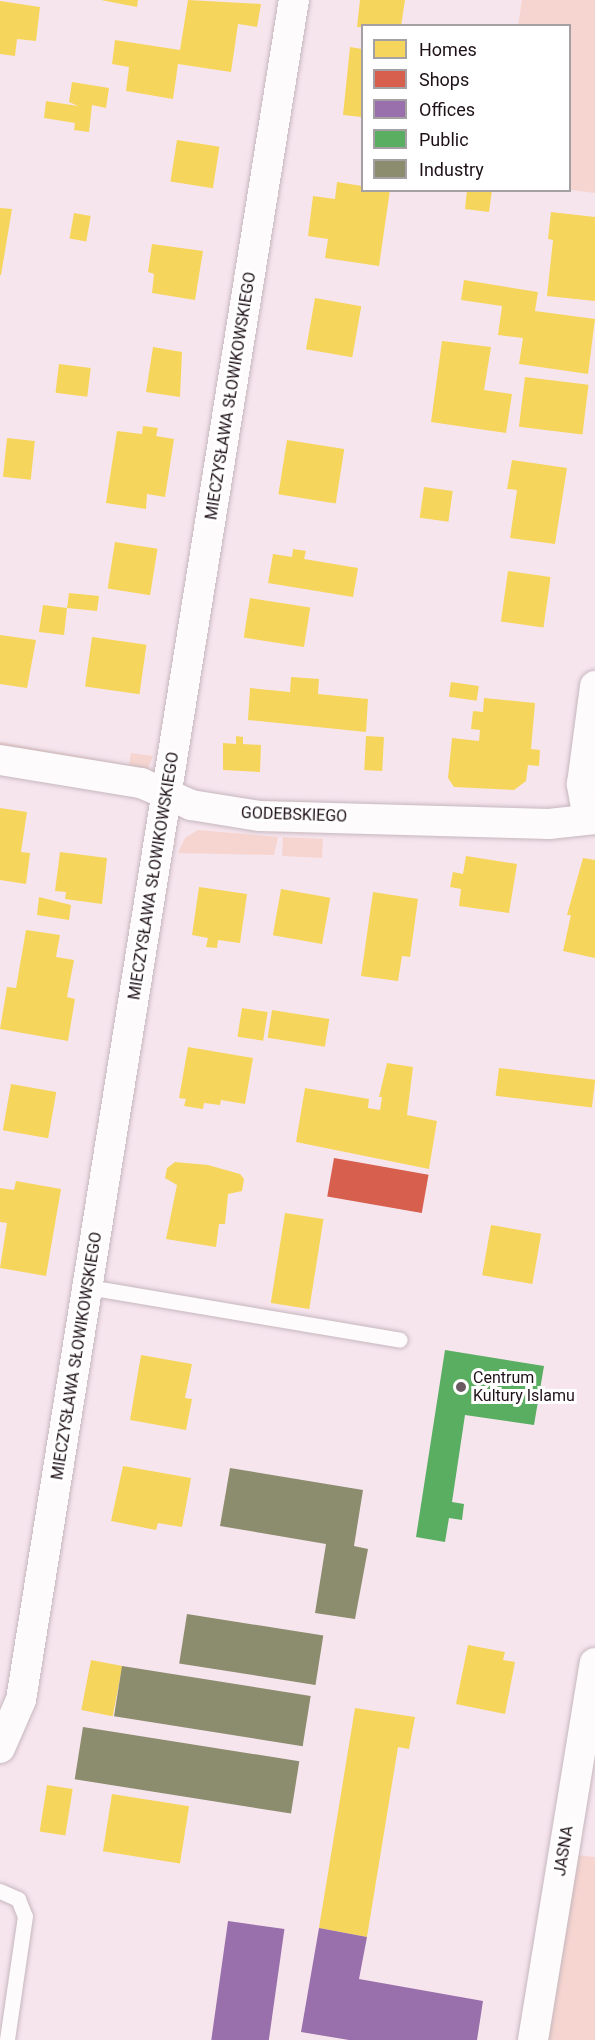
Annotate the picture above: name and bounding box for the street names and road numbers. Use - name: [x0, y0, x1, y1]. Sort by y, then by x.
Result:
- street label: MIECZYSŁAWA SŁOWIKOWSKIEGO: [202, 271, 260, 521]
- street label: MIECZYSŁAWA SŁOWIKOWSKIEGO: [125, 751, 183, 1001]
- street label: GODEBSKIEGO: [241, 804, 347, 826]
- street label: MIECZYSŁAWA SŁOWIKOWSKIEGO: [48, 1231, 106, 1481]
- street label: JASNA: [551, 1825, 577, 1877]

